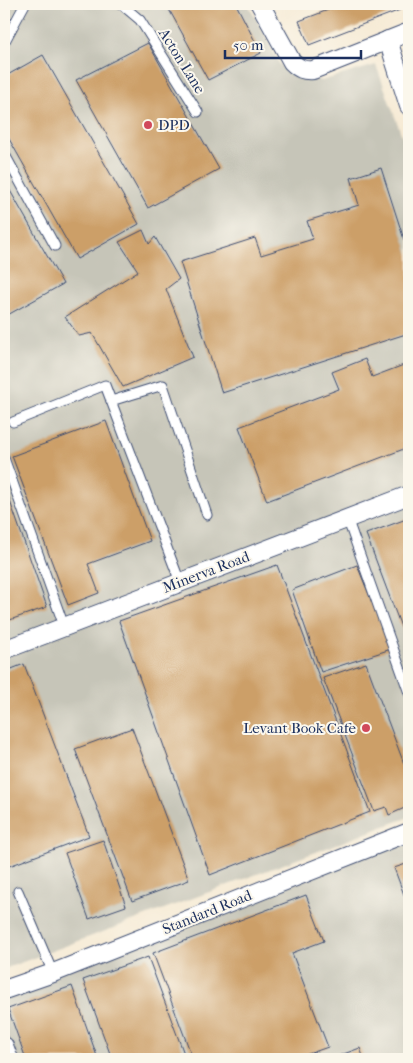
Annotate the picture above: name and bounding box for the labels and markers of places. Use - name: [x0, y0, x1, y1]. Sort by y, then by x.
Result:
- place label: DPD: [158, 116, 190, 134]
- marker: DPD: [142, 119, 154, 131]
- place label: Levant Book Cafe: [243, 719, 357, 737]
- marker: Levant Book Cafe: [360, 722, 372, 734]

